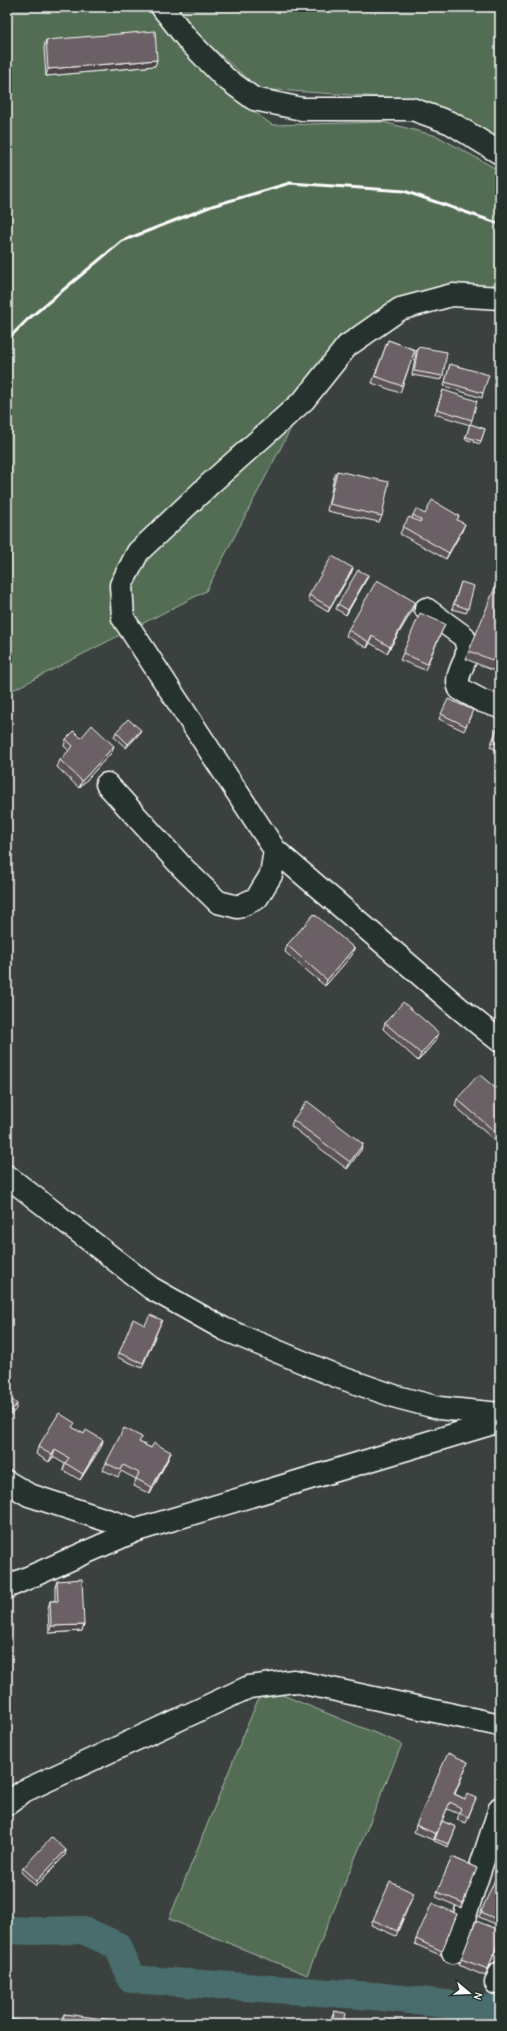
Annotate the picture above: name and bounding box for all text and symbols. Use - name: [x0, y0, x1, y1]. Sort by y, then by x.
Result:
- north arrow: [449, 1973, 489, 2013]
- text: N: [471, 1991, 485, 2002]

